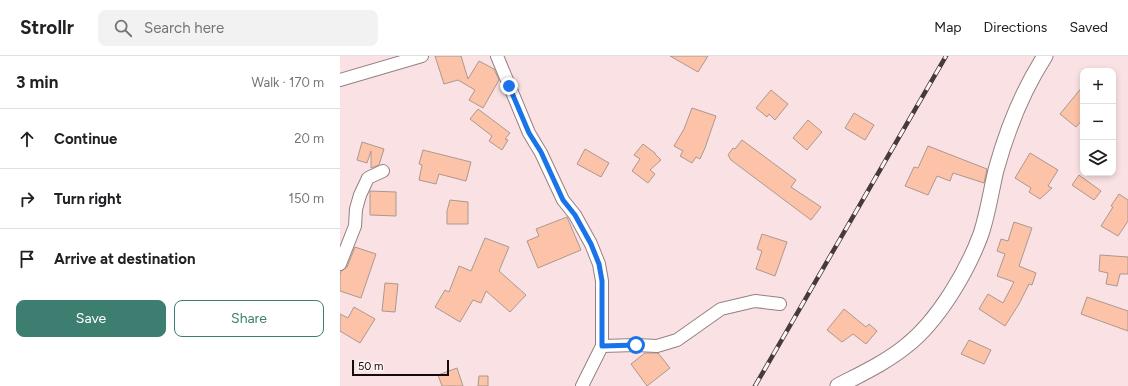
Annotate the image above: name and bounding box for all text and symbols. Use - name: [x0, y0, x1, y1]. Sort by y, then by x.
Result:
- search box: [98, 10, 378, 46]
- text: Strollr: [20, 16, 74, 39]
- icon: search: [112, 17, 134, 39]
- text: Search here: [144, 19, 224, 37]
- text: Map: [934, 19, 962, 36]
- text: Directions: [984, 19, 1047, 36]
- text: Saved: [1069, 19, 1108, 36]
- map controls: [1080, 68, 1116, 176]
- button: +: [1080, 68, 1116, 104]
- text: 3 min: [16, 72, 58, 92]
- text: Walk · 170 m: [252, 75, 324, 90]
- route end: [500, 77, 518, 95]
- button: −: [1080, 104, 1116, 140]
- icon: ahead: [16, 128, 38, 150]
- text: Continue: [54, 130, 117, 148]
- text: 20 m: [294, 131, 324, 146]
- button: layers: [1080, 140, 1116, 176]
- icon: right: [16, 188, 38, 210]
- text: Turn right: [54, 190, 122, 208]
- text: 150 m: [289, 191, 324, 206]
- icon: arrive: [16, 248, 38, 270]
- text: Arrive at destination: [54, 250, 195, 268]
- button: Save: [16, 300, 166, 337]
- button: Share: [174, 300, 324, 337]
- route start: [627, 336, 645, 354]
- scale bar: [352, 358, 449, 377]
- text: 50 m: [358, 360, 383, 373]

